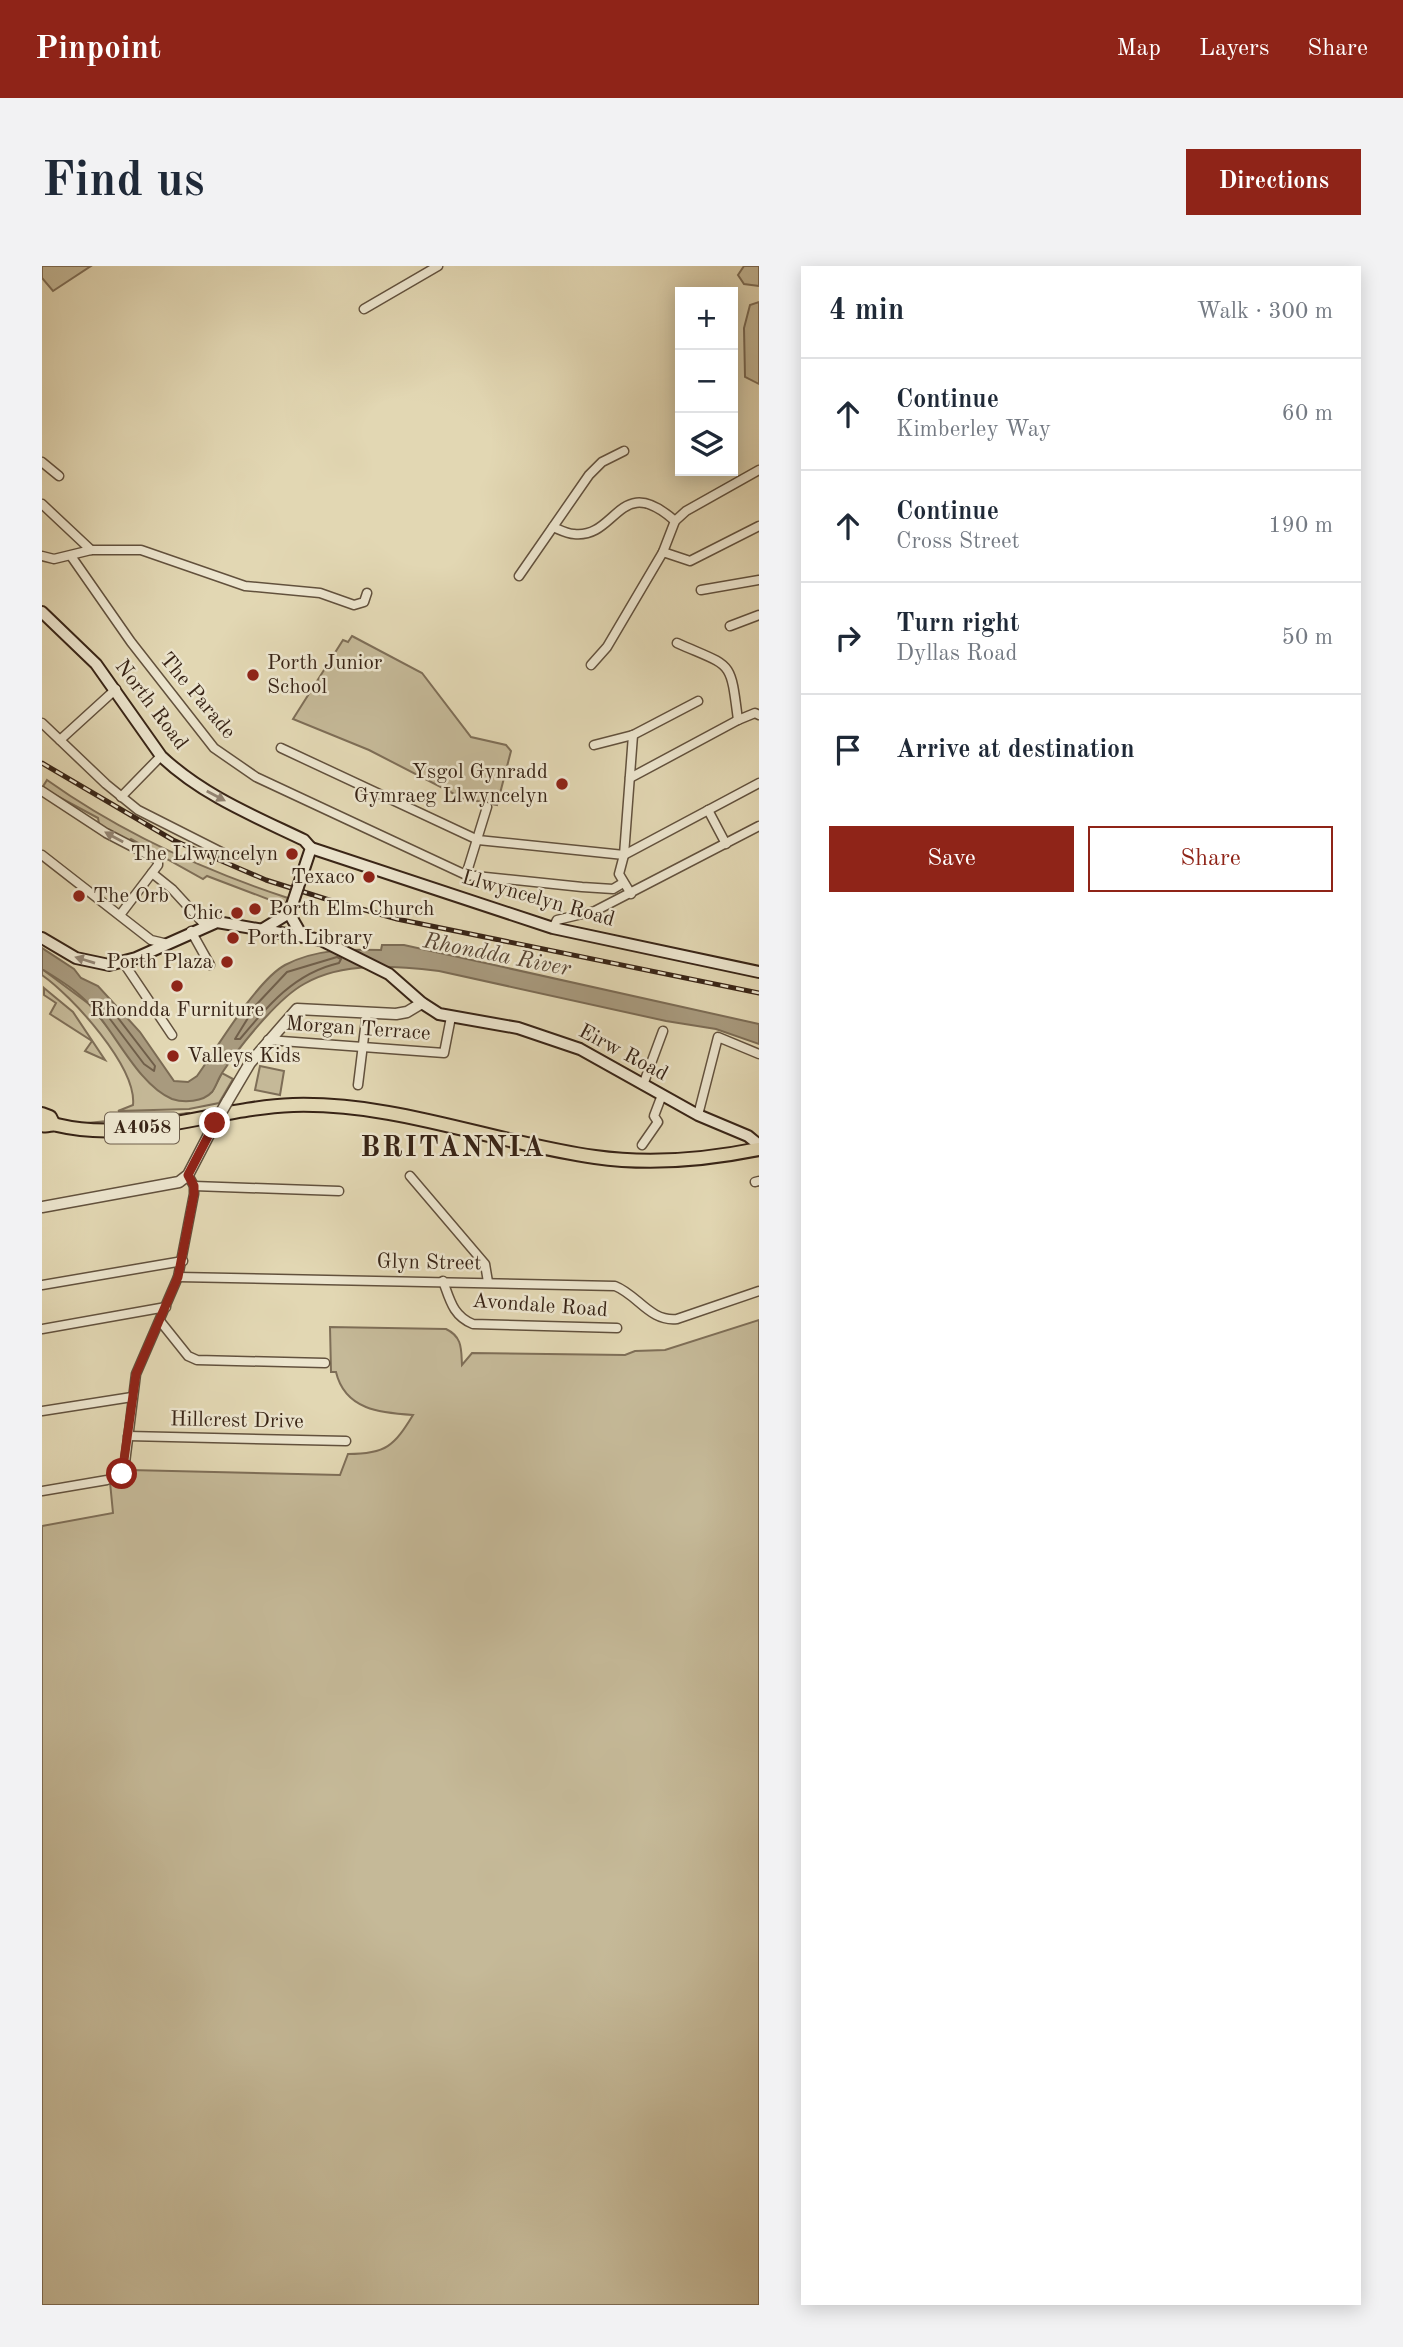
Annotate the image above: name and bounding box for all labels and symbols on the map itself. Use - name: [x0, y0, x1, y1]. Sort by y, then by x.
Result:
- street label: The Parade: [155, 649, 239, 743]
- place label: Porth Junior School: [267, 653, 383, 698]
- street label: North Road: [111, 656, 191, 754]
- marker: Porth Junior School: [245, 667, 261, 683]
- place label: Ysgol Gynradd Gymraeg Llwyncelyn: [354, 762, 548, 807]
- marker: Ysgol Gynradd Gymraeg Llwyncelyn: [554, 776, 570, 792]
- one-way arrow: [206, 791, 226, 802]
- one-way arrow: [104, 831, 124, 843]
- place label: The Llwyncelyn: [131, 844, 278, 865]
- marker: The Llwyncelyn: [284, 846, 300, 862]
- place label: Texaco: [291, 867, 355, 888]
- street label: Llwyncelyn Road: [459, 867, 617, 931]
- marker: Texaco: [361, 869, 377, 885]
- place label: The Orb: [93, 886, 169, 907]
- marker: The Orb: [71, 888, 87, 904]
- place label: Porth Elm Church: [269, 899, 434, 920]
- marker: Porth Elm Church: [247, 901, 263, 917]
- place label: Chic: [183, 903, 223, 924]
- marker: Chic: [229, 905, 245, 921]
- place label: Porth Library: [247, 928, 373, 949]
- water label: Rhondda River: [420, 929, 574, 981]
- marker: Porth Library: [225, 930, 241, 946]
- place label: Porth Plaza: [106, 952, 213, 973]
- marker: Porth Plaza: [219, 954, 235, 970]
- one-way arrow: [74, 955, 95, 965]
- marker: Rhondda Furniture: [169, 978, 185, 994]
- place label: Rhondda Furniture: [90, 1000, 264, 1021]
- street label: Morgan Terrace: [285, 1013, 431, 1045]
- street label: Eirw Road: [575, 1021, 671, 1085]
- place label: Valleys Kids: [187, 1046, 301, 1067]
- marker: Valleys Kids: [165, 1048, 181, 1064]
- route end: [199, 1107, 230, 1138]
- road number: A4058: [105, 1112, 179, 1143]
- district label: BRITANNIA: [360, 1135, 546, 1163]
- street label: Glyn Street: [376, 1252, 482, 1274]
- street label: Avondale Road: [471, 1291, 609, 1321]
- street label: Hillcrest Drive: [170, 1409, 304, 1433]
- route start: [106, 1458, 137, 1489]

